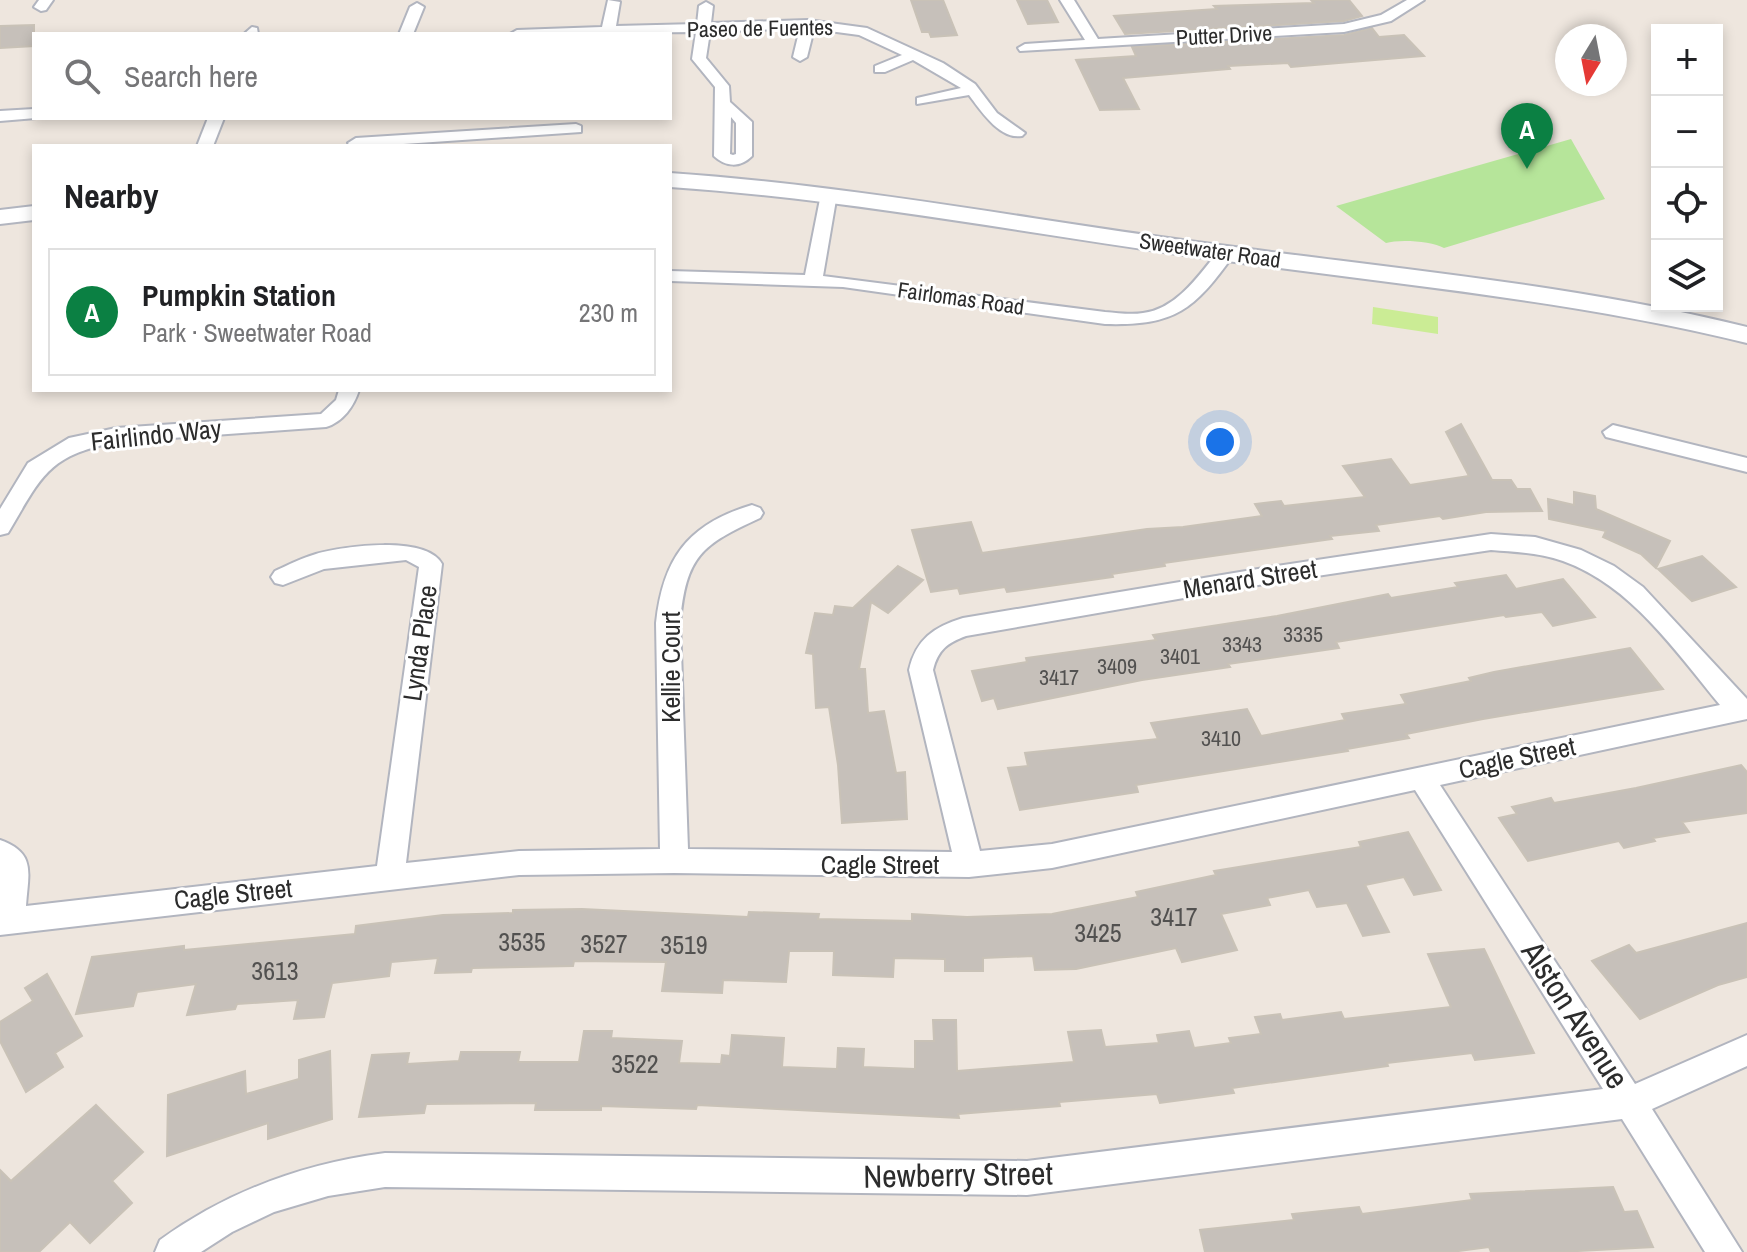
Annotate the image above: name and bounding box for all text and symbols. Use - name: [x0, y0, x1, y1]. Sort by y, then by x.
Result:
- street label: Paseo de Fuentes: [687, 12, 833, 44]
- street label: Putter Drive: [1175, 18, 1273, 52]
- north arrow: [1555, 24, 1627, 96]
- map controls: [1651, 24, 1723, 312]
- button: +: [1651, 24, 1723, 96]
- search box: [32, 32, 672, 120]
- icon: search: [60, 54, 104, 98]
- text: Search here: [124, 56, 258, 96]
- button: −: [1651, 96, 1723, 168]
- pin: A: [1501, 103, 1553, 169]
- button: locate: [1651, 168, 1723, 240]
- text: Nearby: [64, 173, 159, 219]
- street label: Sweetwater Road: [1137, 225, 1283, 275]
- button: layers: [1651, 240, 1723, 312]
- street label: Fairlomas Road: [896, 274, 1026, 322]
- text: Pumpkin Station: [142, 275, 336, 315]
- text: A: [84, 295, 100, 330]
- text: 230 m: [579, 295, 638, 330]
- text: Park · Sweetwater Road: [142, 315, 372, 350]
- street label: Fairlindo Way: [89, 410, 223, 459]
- your location: [1200, 422, 1240, 462]
- street label: Menard Street: [1180, 551, 1319, 606]
- street label: Lynda Place: [394, 583, 445, 703]
- street label: Kellie Court: [653, 611, 688, 723]
- house number: 3335: [1283, 619, 1323, 649]
- house number: 3343: [1222, 629, 1262, 659]
- house number: 3401: [1160, 641, 1200, 671]
- house number: 3409: [1097, 651, 1137, 681]
- house number: 3417: [1039, 662, 1079, 692]
- house number: 3410: [1201, 723, 1241, 753]
- street label: Cagle Street: [1455, 728, 1579, 787]
- street label: Cagle Street: [821, 847, 939, 882]
- street label: Cagle Street: [172, 870, 294, 917]
- house number: 3417: [1150, 899, 1198, 934]
- house number: 3425: [1074, 915, 1122, 950]
- house number: 3535: [498, 924, 546, 959]
- house number: 3527: [580, 926, 628, 961]
- house number: 3519: [660, 927, 708, 962]
- street label: Alston Avenue: [1511, 932, 1639, 1097]
- house number: 3613: [251, 953, 299, 988]
- house number: 3522: [611, 1046, 659, 1081]
- street label: Newberry Street: [863, 1151, 1053, 1198]

